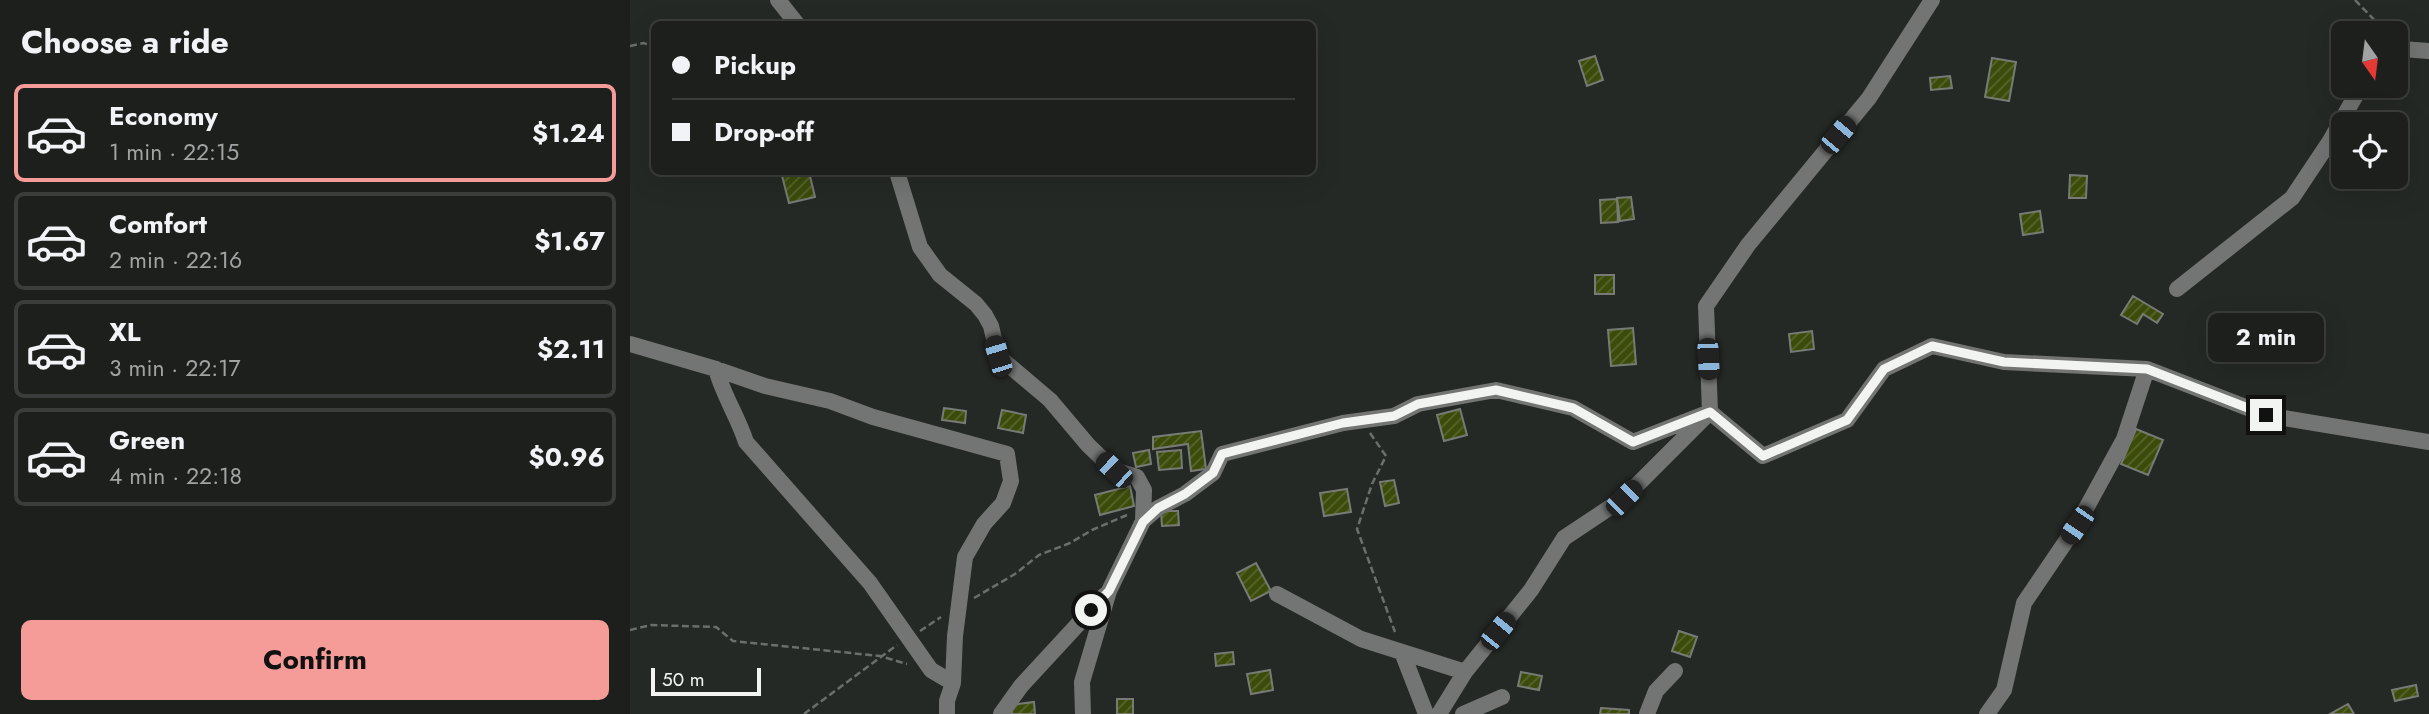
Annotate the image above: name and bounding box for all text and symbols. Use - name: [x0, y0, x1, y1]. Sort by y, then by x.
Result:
- text: Choose a ride: [21, 19, 229, 65]
- north arrow: [2331, 21, 2408, 98]
- map controls: [2331, 21, 2408, 189]
- text: Pickup: [714, 46, 796, 84]
- text: Economy: [109, 97, 218, 135]
- icon: car: [25, 102, 88, 165]
- car: [1817, 112, 1860, 158]
- button: locate: [2331, 112, 2408, 189]
- text: Drop-off: [714, 113, 814, 151]
- text: $1.24: [532, 114, 605, 152]
- text: 1 min · 22:15: [109, 135, 239, 169]
- text: Comfort: [109, 205, 207, 243]
- icon: car: [25, 210, 88, 273]
- text: $1.67: [534, 222, 605, 260]
- text: 2 min · 22:16: [109, 243, 242, 277]
- text: XL: [109, 313, 141, 351]
- callout: 2 min: [2208, 314, 2324, 362]
- icon: car: [25, 318, 88, 381]
- text: 2 min: [2236, 320, 2296, 354]
- text: $2.11: [537, 330, 605, 368]
- car: [982, 333, 1015, 379]
- car: [1697, 337, 1720, 381]
- text: 3 min · 22:17: [109, 351, 241, 385]
- route end: [2250, 399, 2282, 431]
- text: Green: [109, 421, 185, 459]
- icon: car: [25, 426, 88, 489]
- text: $0.96: [528, 438, 605, 476]
- car: [1092, 448, 1137, 492]
- text: 4 min · 22:18: [109, 459, 242, 493]
- car: [1602, 476, 1647, 520]
- car: [2057, 502, 2098, 548]
- route start: [1075, 594, 1107, 626]
- car: [1477, 608, 1520, 654]
- button: Confirm: [21, 620, 609, 700]
- scale bar: [651, 665, 761, 697]
- text: 50 m: [662, 666, 705, 693]

